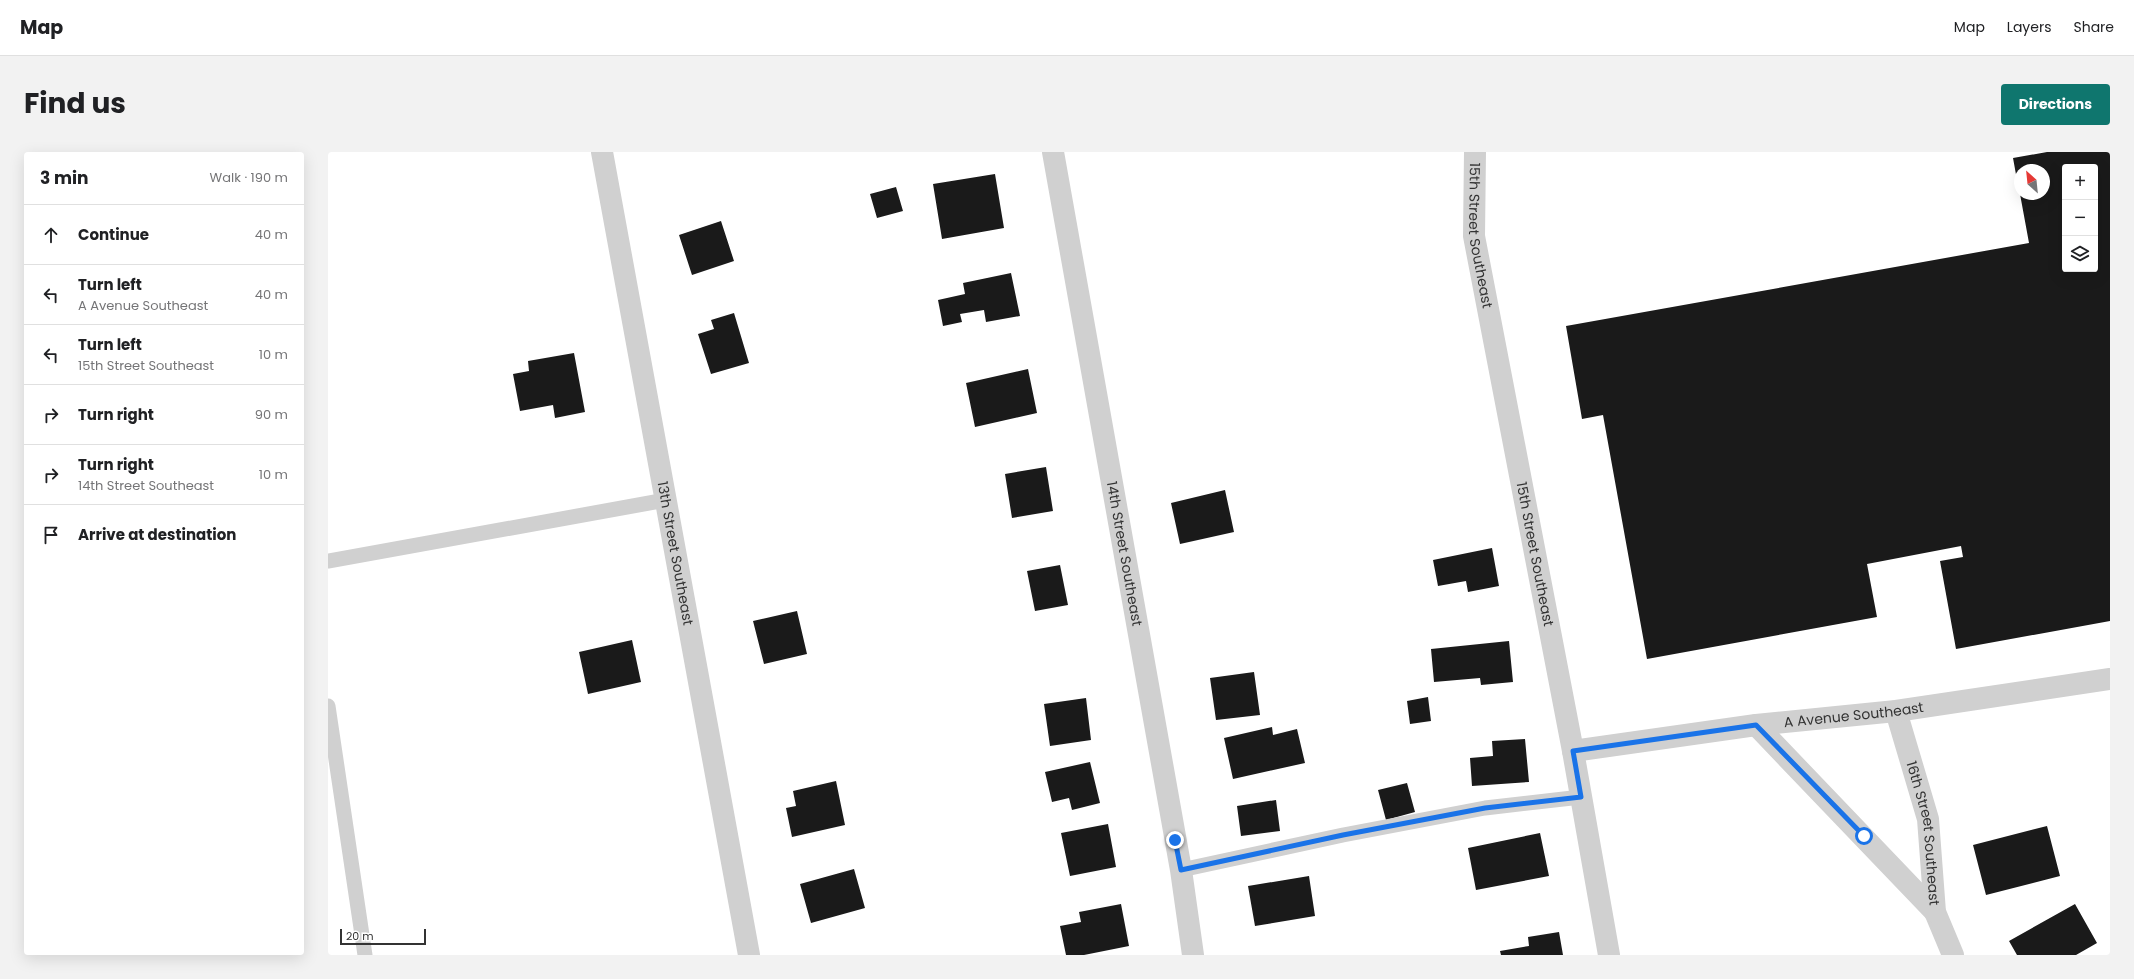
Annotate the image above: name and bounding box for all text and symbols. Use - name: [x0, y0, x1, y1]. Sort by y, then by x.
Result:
- text: Map: [20, 14, 63, 41]
- text: Map: [1954, 17, 1985, 37]
- text: Layers: [2007, 17, 2051, 37]
- text: Share: [2073, 17, 2114, 37]
- text: Find us: [24, 84, 126, 123]
- button: Directions: [2001, 84, 2110, 125]
- street label: 15th Street Southeast: [1464, 163, 1498, 310]
- north arrow: [2014, 164, 2050, 200]
- map controls: [2062, 164, 2098, 272]
- button: +: [2062, 164, 2098, 200]
- text: 3 min: [40, 166, 88, 190]
- text: Walk · 190 m: [210, 168, 288, 187]
- button: −: [2062, 200, 2098, 236]
- icon: ahead: [40, 224, 62, 246]
- text: Continue: [78, 224, 149, 245]
- text: 40 m: [255, 225, 288, 244]
- button: layers: [2062, 236, 2098, 272]
- text: Turn left: [78, 274, 142, 295]
- icon: left: [40, 284, 62, 306]
- text: 40 m: [255, 285, 288, 304]
- text: A Avenue Southeast: [78, 296, 208, 315]
- text: Turn left: [78, 334, 142, 355]
- icon: left: [40, 344, 62, 366]
- text: 10 m: [259, 345, 288, 364]
- text: 15th Street Southeast: [78, 356, 214, 375]
- icon: right: [40, 404, 62, 426]
- text: Turn right: [78, 404, 154, 425]
- text: 90 m: [255, 405, 288, 424]
- text: Turn right: [78, 454, 154, 475]
- icon: right: [40, 464, 62, 486]
- text: 10 m: [259, 465, 288, 484]
- text: 14th Street Southeast: [78, 476, 214, 495]
- street label: 13th Street Southeast: [652, 480, 698, 627]
- street label: 14th Street Southeast: [1102, 480, 1147, 628]
- street label: 15th Street Southeast: [1511, 480, 1559, 628]
- icon: arrive: [40, 524, 62, 546]
- text: Arrive at destination: [78, 524, 236, 545]
- street label: A Avenue Southeast: [1783, 697, 1925, 732]
- street label: 16th Street Southeast: [1901, 759, 1944, 906]
- route start: [1855, 827, 1873, 845]
- route end: [1166, 831, 1184, 849]
- scale bar: [340, 927, 426, 946]
- text: 20 m: [346, 928, 374, 944]

